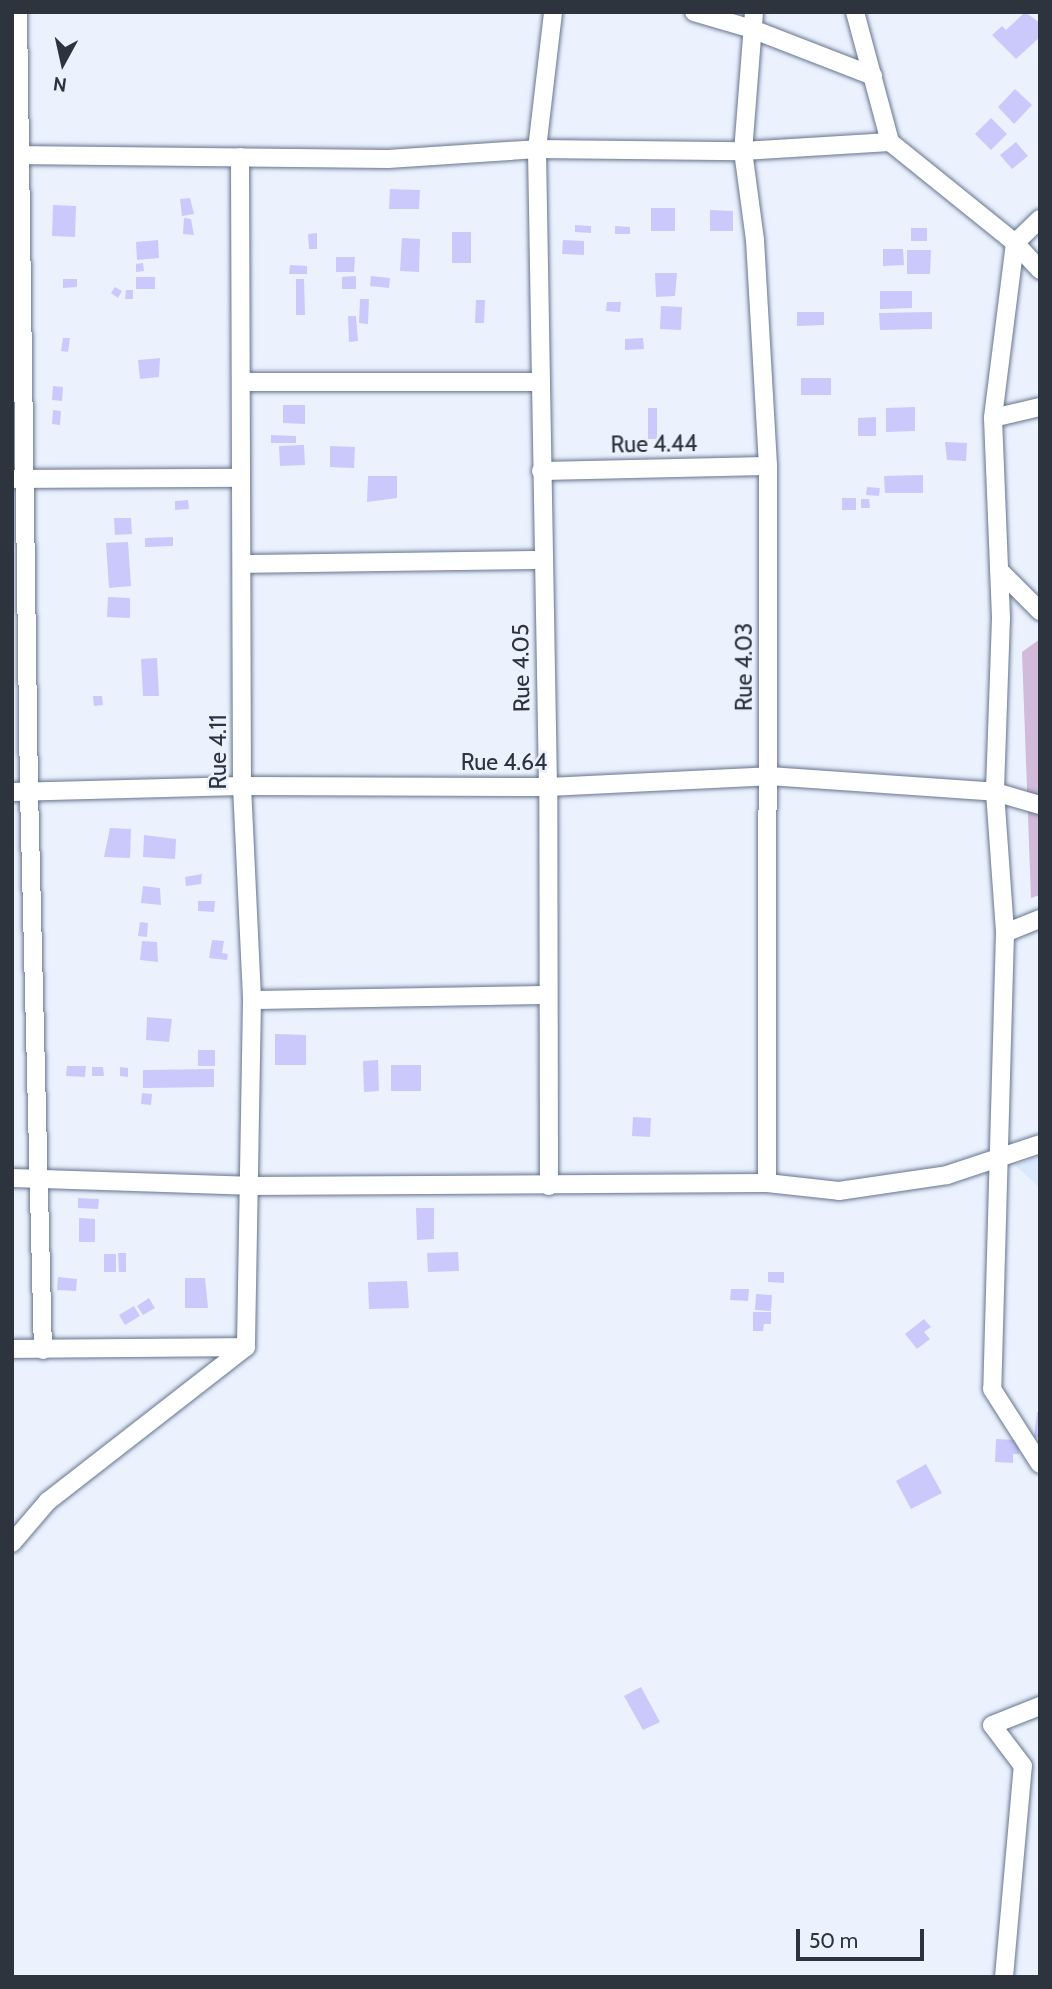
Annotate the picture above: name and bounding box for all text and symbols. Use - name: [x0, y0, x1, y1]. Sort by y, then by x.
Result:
- north arrow: [28, 28, 98, 98]
- text: N: [52, 72, 68, 97]
- street label: Rue 4.44: [610, 429, 698, 459]
- street label: Rue 4.03: [730, 623, 758, 711]
- street label: Rue 4.05: [506, 624, 536, 712]
- street label: Rue 4.11: [204, 714, 232, 790]
- street label: Rue 4.64: [461, 748, 547, 776]
- scale bar: [800, 1916, 928, 1960]
- text: 50 m: [809, 1928, 858, 1953]

